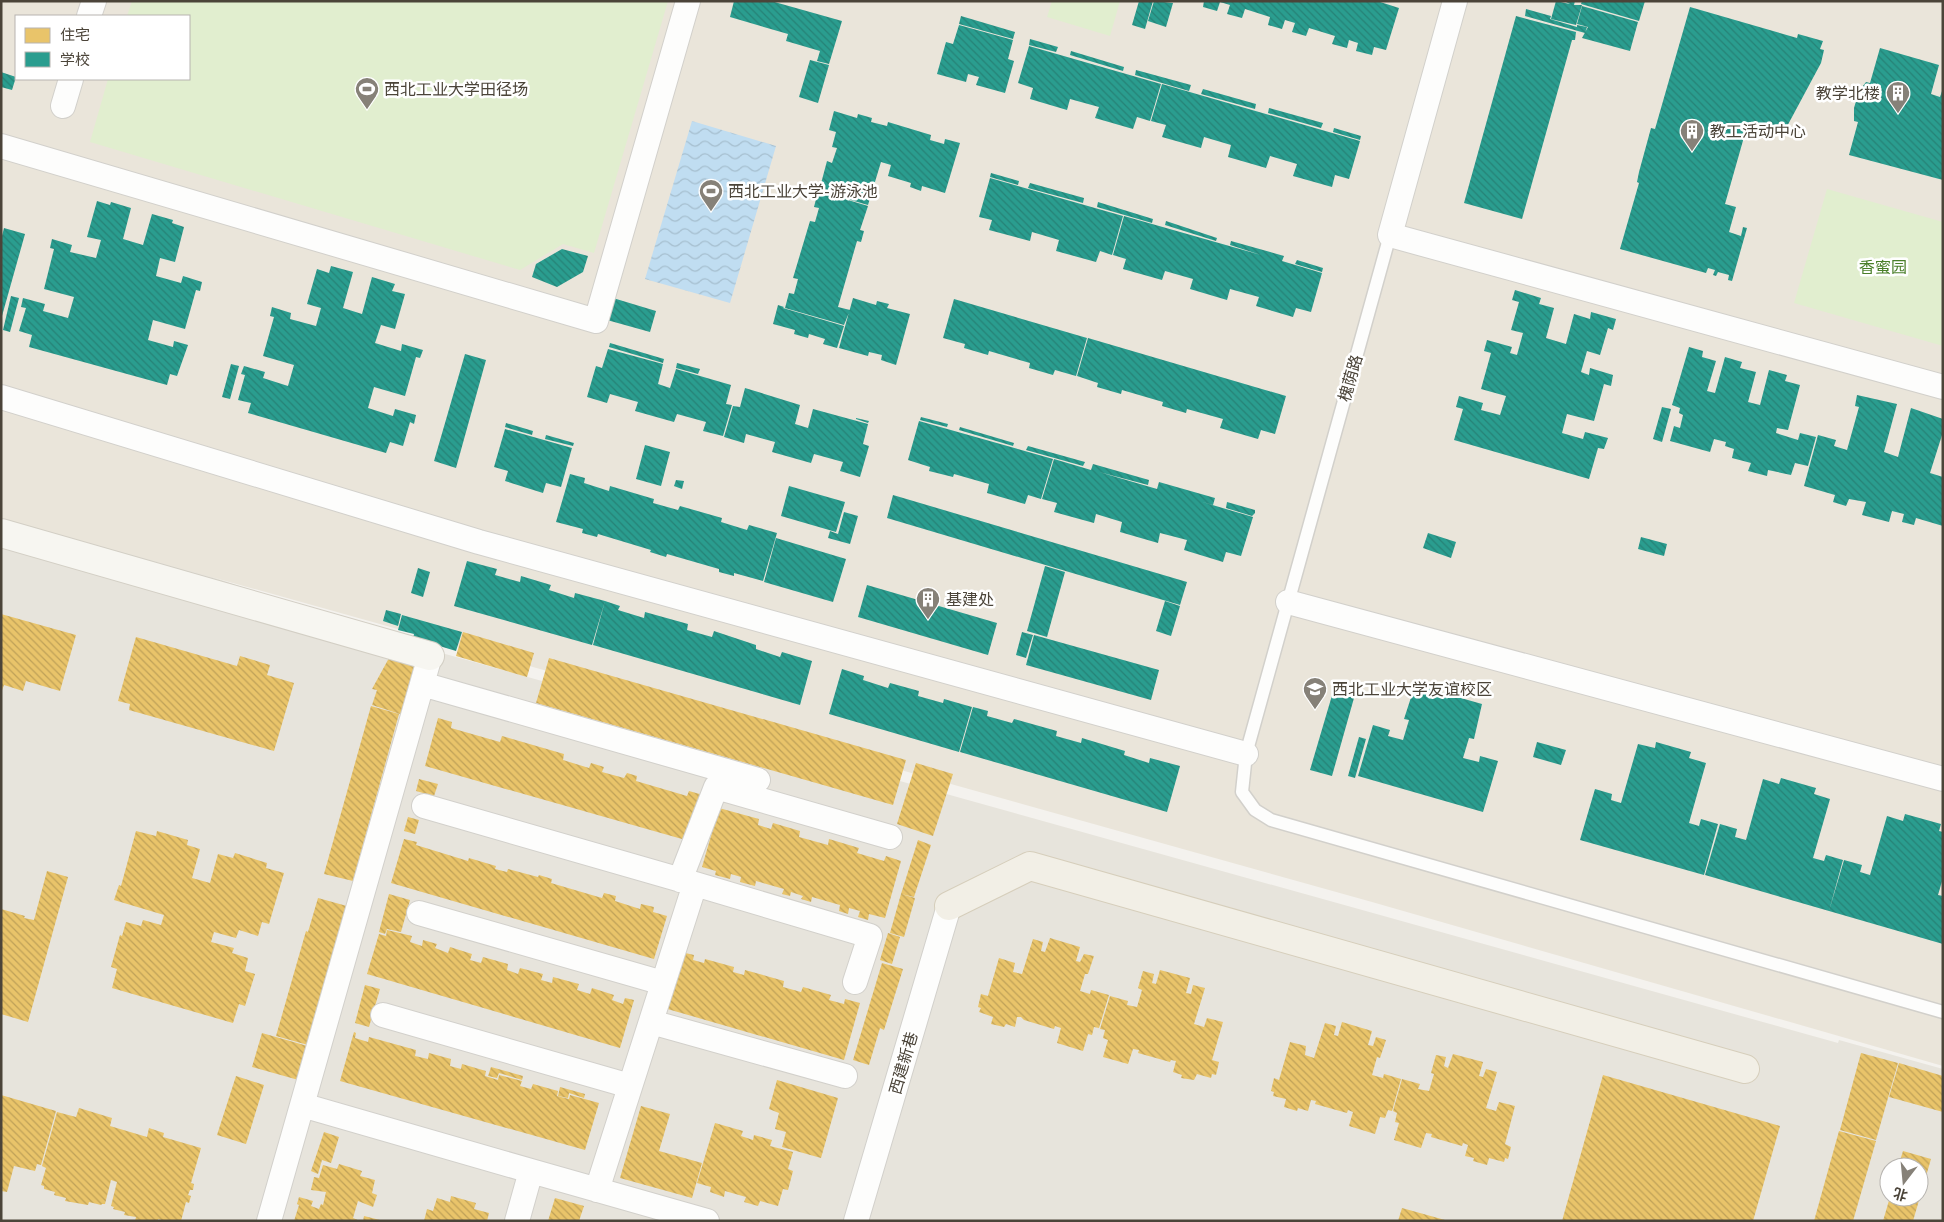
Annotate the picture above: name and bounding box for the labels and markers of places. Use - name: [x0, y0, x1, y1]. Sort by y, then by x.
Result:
- sports icon: 西北工业大学田径场: [354, 76, 380, 110]
- place label: 西北工业大学田径场: [384, 79, 528, 98]
- building icon: 教学北楼: [1885, 80, 1911, 114]
- place label: 教学北楼: [1816, 83, 1880, 102]
- building icon: 教工活动中心: [1679, 118, 1705, 152]
- place label: 教工活动中心: [1710, 121, 1806, 140]
- sports icon: 西北工业大学-游泳池: [698, 178, 724, 212]
- place label: 西北工业大学-游泳池: [728, 181, 878, 200]
- building icon: 基建处: [915, 586, 941, 620]
- place label: 基建处: [946, 589, 994, 608]
- school or university icon: 西北工业大学友谊校区: [1302, 676, 1328, 710]
- place label: 西北工业大学友谊校区: [1332, 679, 1492, 698]

